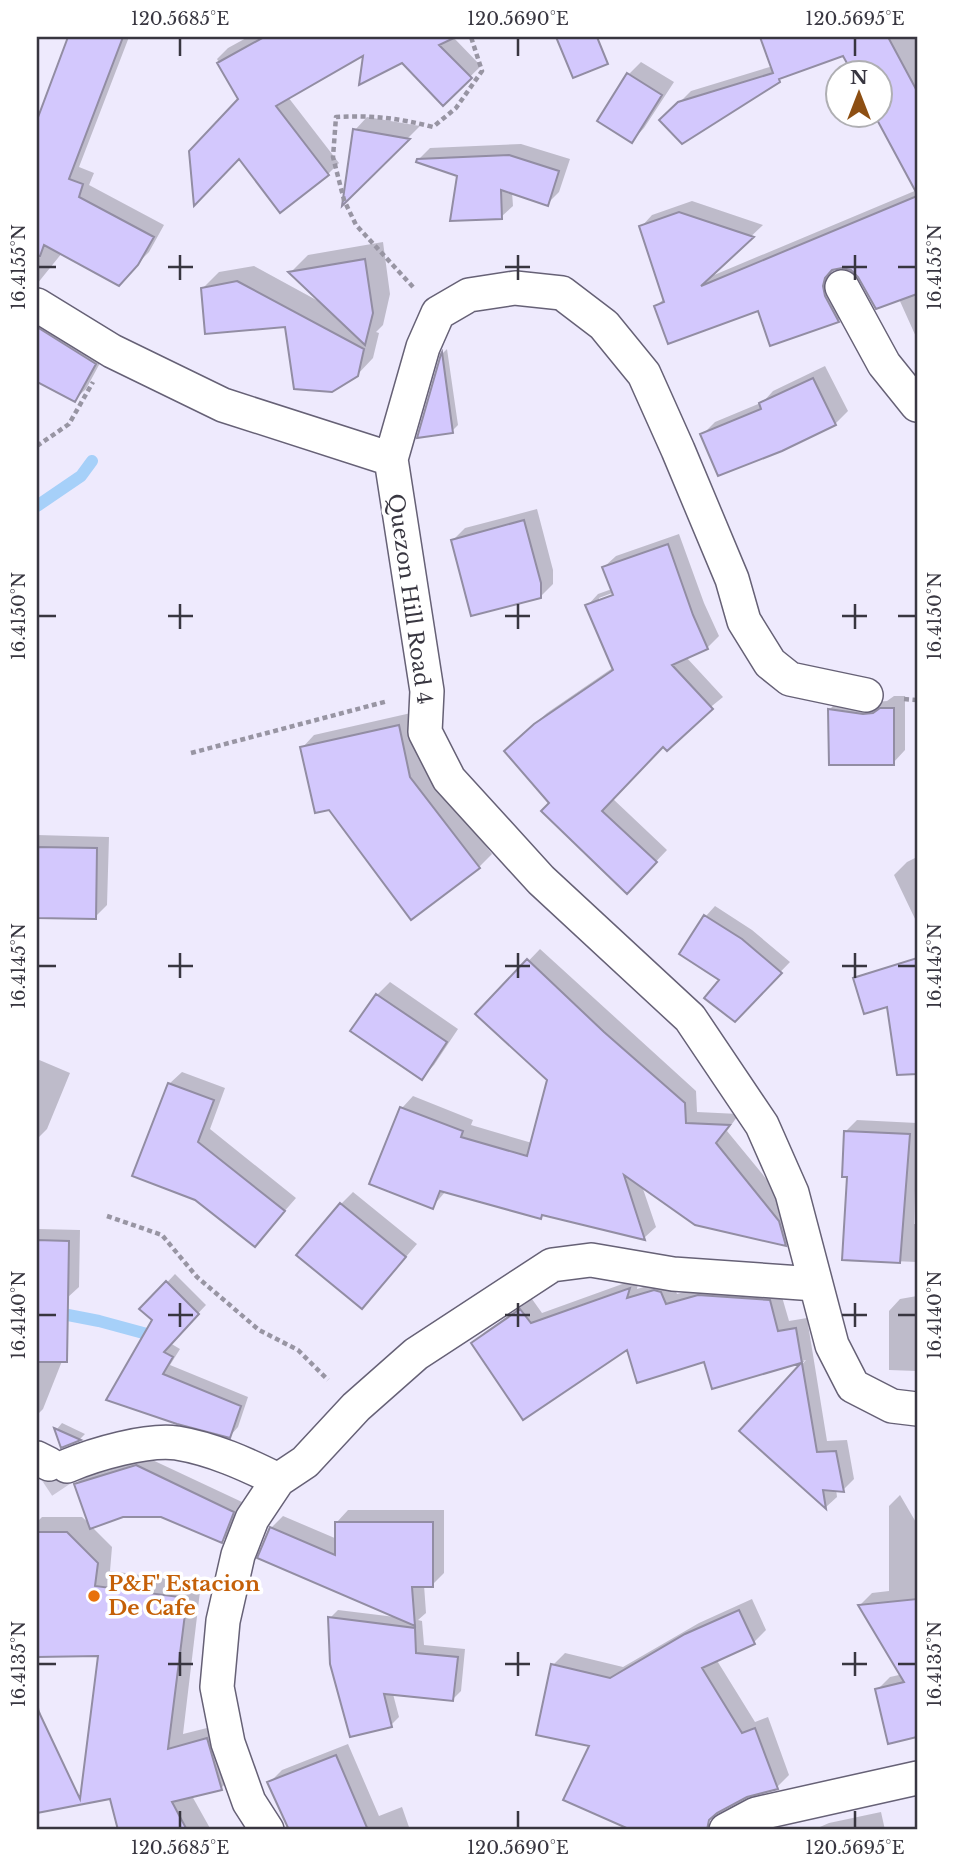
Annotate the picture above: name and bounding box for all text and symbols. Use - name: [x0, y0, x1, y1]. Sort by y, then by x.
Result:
- text: 120.5685°E: [131, 8, 229, 30]
- text: 120.5690°E: [467, 8, 569, 30]
- text: 120.5695°E: [805, 8, 905, 30]
- north arrow: [824, 60, 894, 130]
- text: N: [850, 66, 868, 89]
- text: 16.4155°N: [8, 224, 30, 310]
- text: 16.4155°N: [924, 224, 946, 310]
- street label: Quezon Hill Road 4: [382, 492, 438, 706]
- text: 16.4150°N: [8, 572, 30, 660]
- text: 16.4150°N: [924, 572, 946, 660]
- text: 16.4145°N: [8, 923, 30, 1009]
- text: 16.4145°N: [924, 923, 946, 1009]
- text: 16.4140°N: [8, 1271, 30, 1359]
- text: 16.4140°N: [924, 1271, 946, 1359]
- place label: P&F' Estacion De Cafe: [108, 1571, 260, 1621]
- marker: P&F' Estacion De Cafe: [86, 1588, 102, 1604]
- text: 16.4135°N: [8, 1621, 30, 1707]
- text: 16.4135°N: [924, 1621, 946, 1707]
- text: 120.5685°E: [131, 1837, 229, 1859]
- text: 120.5690°E: [467, 1837, 569, 1859]
- text: 120.5695°E: [805, 1837, 905, 1859]

